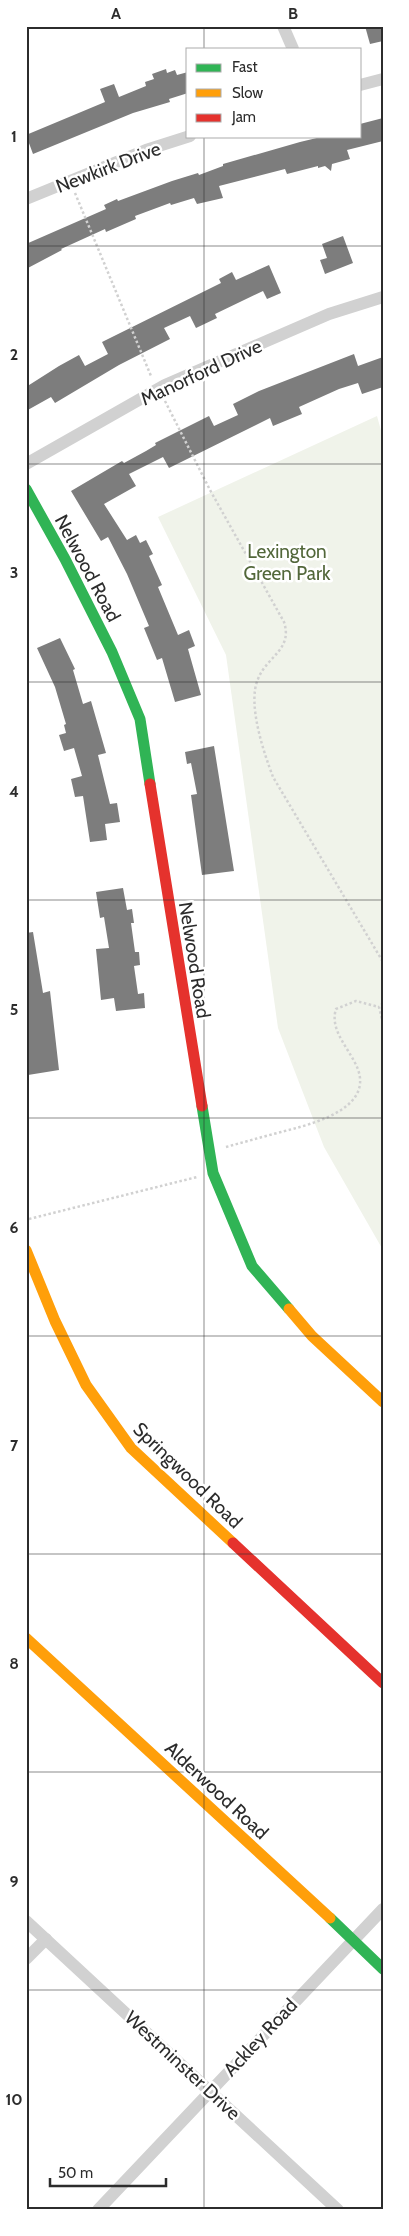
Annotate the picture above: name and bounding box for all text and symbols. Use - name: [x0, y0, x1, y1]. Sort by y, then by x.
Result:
- text: A: [111, 4, 121, 23]
- text: B: [288, 4, 298, 23]
- legend: [186, 48, 362, 138]
- text: Fast: [232, 58, 257, 76]
- text: Slow: [232, 84, 263, 102]
- text: Jam: [231, 108, 256, 126]
- text: 1: [11, 127, 17, 146]
- street label: Newkirk Drive: [52, 137, 164, 198]
- street label: Manorford Drive: [137, 334, 266, 411]
- text: 2: [10, 345, 18, 364]
- street label: Nelwood Road: [50, 511, 125, 626]
- park label: Lexington Green Park: [243, 540, 331, 585]
- text: 3: [10, 563, 18, 582]
- text: 4: [9, 782, 19, 801]
- street label: Nelwood Road: [174, 900, 215, 1020]
- text: 5: [10, 1000, 18, 1019]
- text: 6: [10, 1218, 19, 1237]
- street label: Springwood Road: [128, 1418, 247, 1533]
- text: 7: [10, 1436, 19, 1455]
- text: 8: [9, 1654, 19, 1673]
- street label: Alderwood Road: [160, 1737, 273, 1844]
- text: 9: [10, 1872, 19, 1891]
- street label: Ackley Road: [219, 1994, 302, 2081]
- street label: Westminster Drive: [120, 2006, 245, 2125]
- text: 10: [5, 2090, 23, 2109]
- scale bar: [50, 2156, 166, 2188]
- text: 50 m: [58, 2164, 93, 2182]

